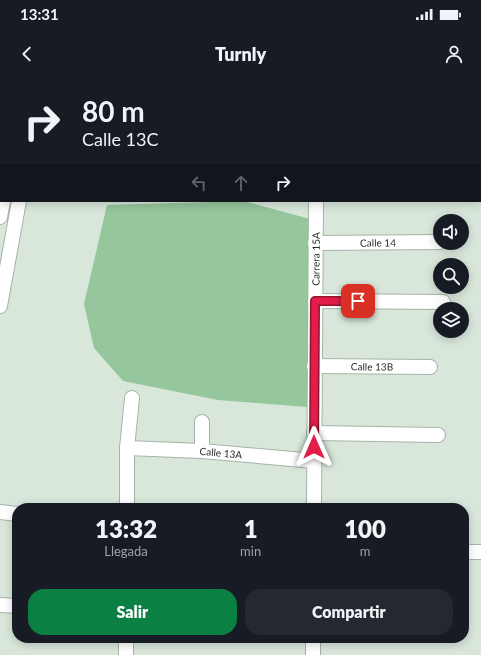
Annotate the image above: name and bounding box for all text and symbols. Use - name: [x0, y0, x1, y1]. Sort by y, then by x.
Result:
- text: 13:31: [20, 5, 59, 23]
- icon: back: [16, 43, 38, 65]
- text: Turnly: [215, 43, 266, 65]
- icon: person: [443, 43, 465, 65]
- text: 80 m: [82, 94, 145, 128]
- icon: right: [16, 96, 68, 148]
- text: Calle 13C: [82, 128, 158, 150]
- icon: left: [188, 172, 210, 194]
- icon: ahead: [230, 172, 252, 194]
- icon: right: [272, 172, 294, 194]
- map controls: [433, 214, 469, 338]
- button: sound: [433, 214, 469, 250]
- street label: Carrera 15A: [309, 232, 322, 286]
- street label: Calle 14: [360, 236, 396, 249]
- button: search: [433, 258, 469, 294]
- pin: [341, 284, 375, 318]
- icon: arrive: [347, 290, 369, 312]
- button: layers: [433, 302, 469, 338]
- street label: Calle 13B: [351, 360, 393, 373]
- position arrow: [293, 426, 335, 468]
- street label: Calle 13A: [199, 445, 243, 461]
- text: 13:32: [95, 514, 157, 543]
- text: 1: [244, 514, 258, 543]
- text: 100: [344, 514, 386, 543]
- text: Llegada: [104, 543, 148, 559]
- text: min: [240, 543, 261, 559]
- text: m: [360, 543, 370, 559]
- button: Salir: [28, 589, 237, 635]
- button: Compartir: [245, 589, 453, 635]

